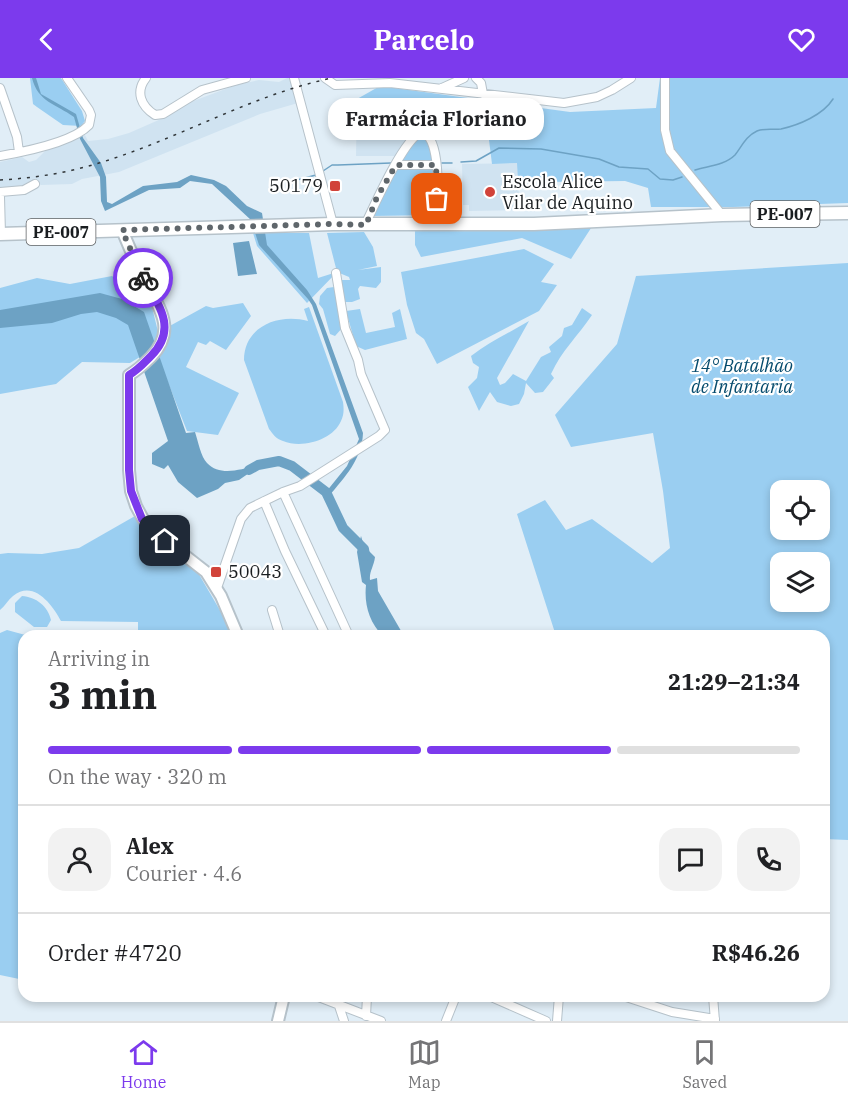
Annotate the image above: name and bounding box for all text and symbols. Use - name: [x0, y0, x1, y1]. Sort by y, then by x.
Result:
- text: Parcelo: [374, 22, 474, 57]
- icon: back: [30, 23, 63, 56]
- icon: heart: [785, 23, 818, 56]
- callout: Farmácia Floriano: [329, 97, 545, 139]
- text: Farmácia Floriano: [345, 105, 527, 132]
- place label: Escola Alice Vilar de Aquino: [502, 170, 633, 214]
- pin: [411, 173, 462, 224]
- place label: 50179: [269, 174, 323, 197]
- marker: 50179: [328, 179, 342, 193]
- icon: bag: [420, 182, 453, 215]
- marker: Escola Alice Vilar de Aquino: [483, 185, 497, 199]
- road number: PE-007: [750, 201, 820, 227]
- road number: PE-007: [26, 219, 96, 245]
- courier: [113, 248, 173, 308]
- icon: bike: [127, 262, 160, 295]
- park label: 14° Batalhão de Infantaria: [691, 354, 793, 398]
- map controls: [770, 480, 830, 612]
- button: locate: [770, 480, 830, 540]
- pin: [139, 515, 190, 566]
- icon: home: [148, 524, 181, 557]
- button: layers: [770, 552, 830, 612]
- place label: 50043: [228, 560, 282, 583]
- marker: 50043: [209, 565, 223, 579]
- text: Arriving in: [48, 645, 150, 672]
- text: 21:29–21:34: [668, 667, 800, 696]
- text: 3 min: [48, 669, 157, 720]
- text: On the way · 320 m: [48, 763, 227, 790]
- button: person: [48, 828, 111, 891]
- button: chat: [659, 828, 722, 891]
- button: phone: [737, 828, 800, 891]
- text: Alex: [126, 831, 174, 860]
- text: Courier · 4.6: [126, 860, 242, 887]
- text: Order #4720: [48, 938, 182, 967]
- text: R$46.26: [712, 938, 800, 967]
- tab: Home: [121, 1036, 166, 1092]
- tab: Map: [408, 1036, 441, 1092]
- tab: Saved: [682, 1036, 727, 1092]

